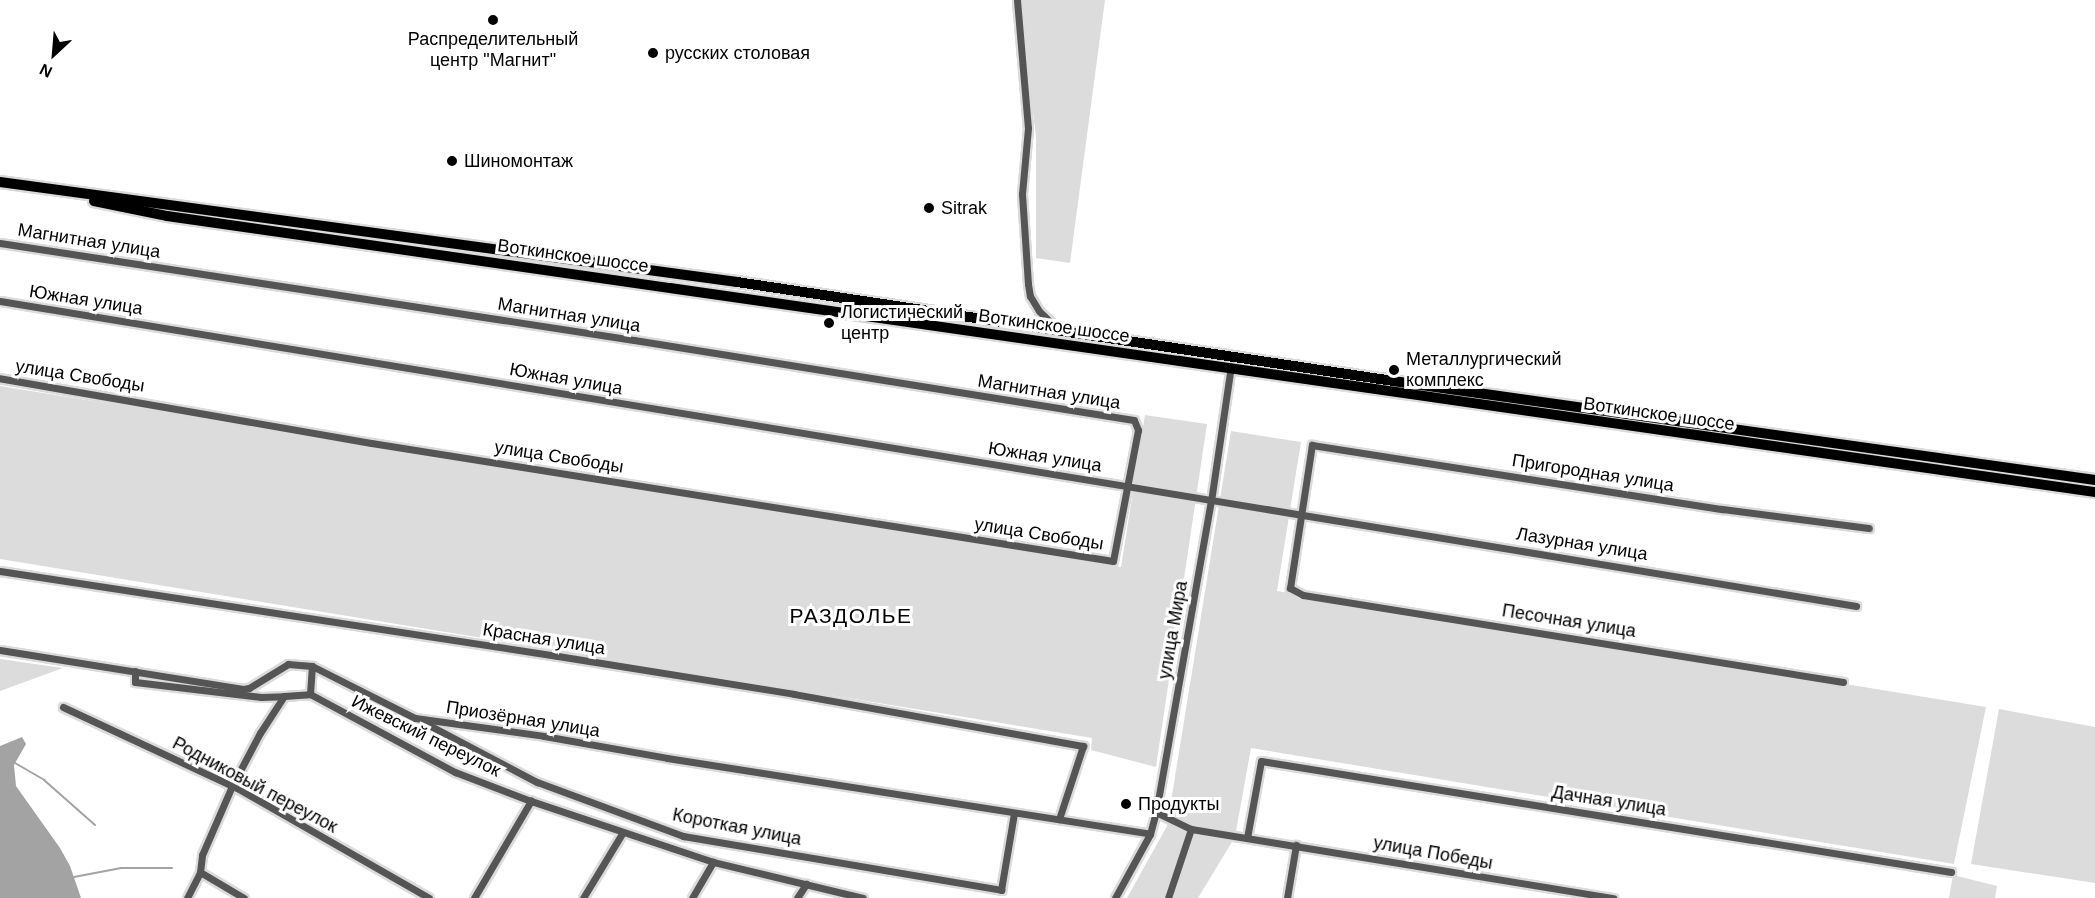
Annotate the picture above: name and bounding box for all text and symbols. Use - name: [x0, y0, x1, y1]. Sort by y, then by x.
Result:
- marker: Распределительный центр "Магнит": [486, 13, 500, 27]
- north arrow: [24, 24, 84, 84]
- place label: Распределительный центр "Магнит": [408, 29, 578, 72]
- place label: русских столовая: [665, 42, 810, 64]
- marker: русских столовая: [646, 46, 660, 60]
- text: N: [37, 60, 55, 81]
- place label: Шиномонтаж: [464, 150, 573, 172]
- marker: Шиномонтаж: [445, 154, 459, 168]
- place label: Sitrak: [941, 197, 987, 219]
- marker: Sitrak: [922, 201, 936, 215]
- street label: Магнитная улица: [16, 219, 162, 263]
- street label: Воткинское шоссе: [496, 235, 650, 277]
- street label: Южная улица: [28, 280, 144, 320]
- street label: Магнитная улица: [496, 293, 642, 337]
- place label: Логистический центр: [841, 302, 963, 344]
- street label: Воткинское шоссе: [977, 305, 1131, 347]
- marker: Логистический центр: [822, 316, 836, 330]
- place label: Металлургический комплекс: [1406, 349, 1561, 392]
- street label: улица Свободы: [14, 355, 146, 397]
- street label: Южная улица: [508, 358, 624, 400]
- marker: Металлургический комплекс: [1387, 363, 1401, 377]
- street label: Магнитная улица: [976, 370, 1122, 414]
- street label: Воткинское шоссе: [1582, 393, 1736, 435]
- street label: улица Свободы: [493, 436, 625, 478]
- street label: Южная улица: [987, 437, 1103, 477]
- street label: Пригородная улица: [1511, 450, 1675, 496]
- street label: улица Свободы: [973, 513, 1105, 555]
- street label: Лазурная улица: [1515, 523, 1649, 565]
- street label: улица Мира: [1154, 579, 1192, 681]
- street label: Песочная улица: [1500, 600, 1638, 642]
- district label: РАЗДОЛЬЕ: [790, 603, 912, 629]
- street label: Красная улица: [481, 619, 607, 659]
- street label: Ижевский переулок: [348, 691, 504, 781]
- street label: Приозёрная улица: [445, 696, 601, 742]
- street label: Родниковый переулок: [169, 732, 341, 838]
- street label: Дачная улица: [1550, 781, 1668, 821]
- place label: Продукты: [1138, 793, 1219, 815]
- marker: Продукты: [1119, 797, 1133, 811]
- street label: Короткая улица: [671, 804, 803, 850]
- street label: улица Победы: [1372, 832, 1494, 874]

